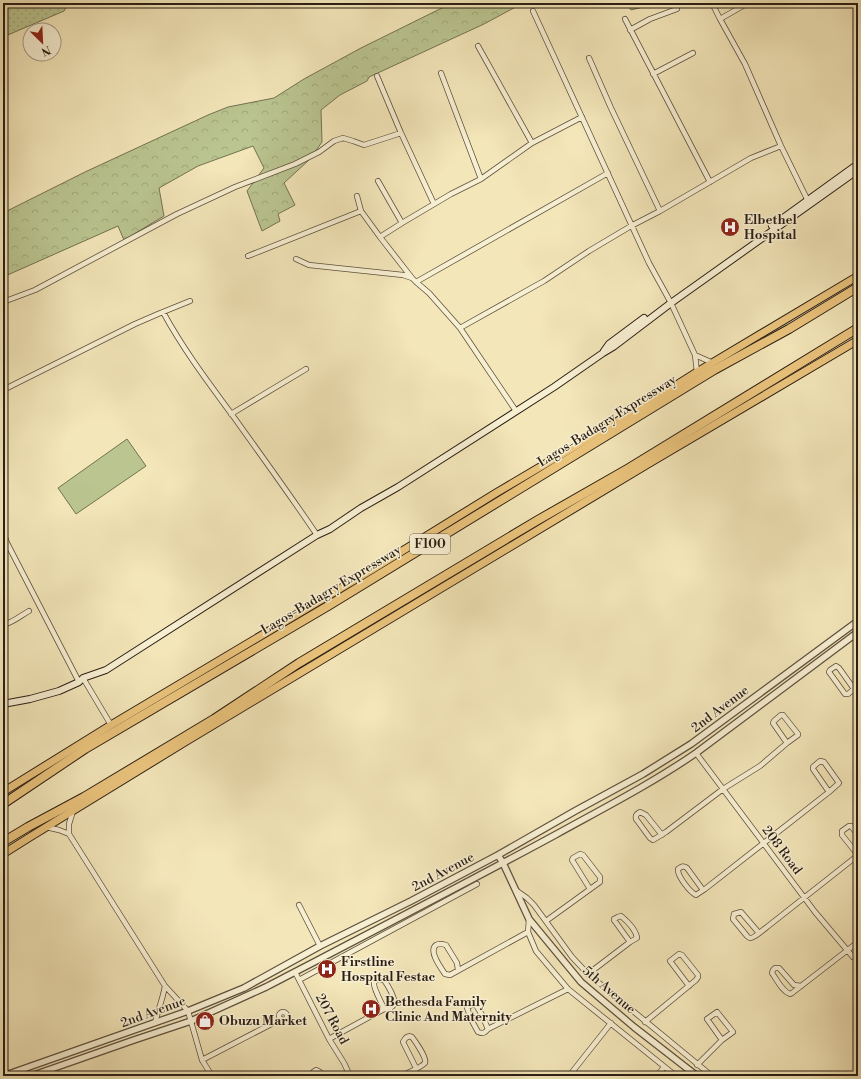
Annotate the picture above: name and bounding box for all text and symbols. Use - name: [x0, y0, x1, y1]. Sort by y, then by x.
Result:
- north arrow: [22, 22, 62, 62]
- text: N: [39, 42, 52, 59]
- place label: Elbethel Hospital: [744, 212, 797, 243]
- hospital icon: Elbethel Hospital: [719, 216, 741, 238]
- street label: Lagos-Badagry Expressway: [535, 371, 680, 470]
- road number: F100: [410, 534, 450, 554]
- street label: Lagos-Badagry Expressway: [258, 541, 404, 638]
- street label: 2nd Avenue: [688, 682, 752, 736]
- street label: 208 Road: [759, 822, 806, 878]
- street label: 2nd Avenue: [409, 849, 477, 895]
- place label: Firstline Hospital Festac: [341, 954, 435, 985]
- hospital icon: Firstline Hospital Festac: [316, 958, 338, 980]
- street label: 5th Avenue: [579, 963, 639, 1018]
- street label: 207 Road: [312, 991, 352, 1048]
- street label: 2nd Avenue: [118, 993, 188, 1031]
- place label: Bethesda Family Clinic And Maternity: [385, 994, 512, 1025]
- hospital icon: Bethesda Family Clinic And Maternity: [360, 998, 382, 1020]
- shop icon: Obuzu Market: [194, 1010, 216, 1032]
- place label: Obuzu Market: [219, 1013, 307, 1029]

